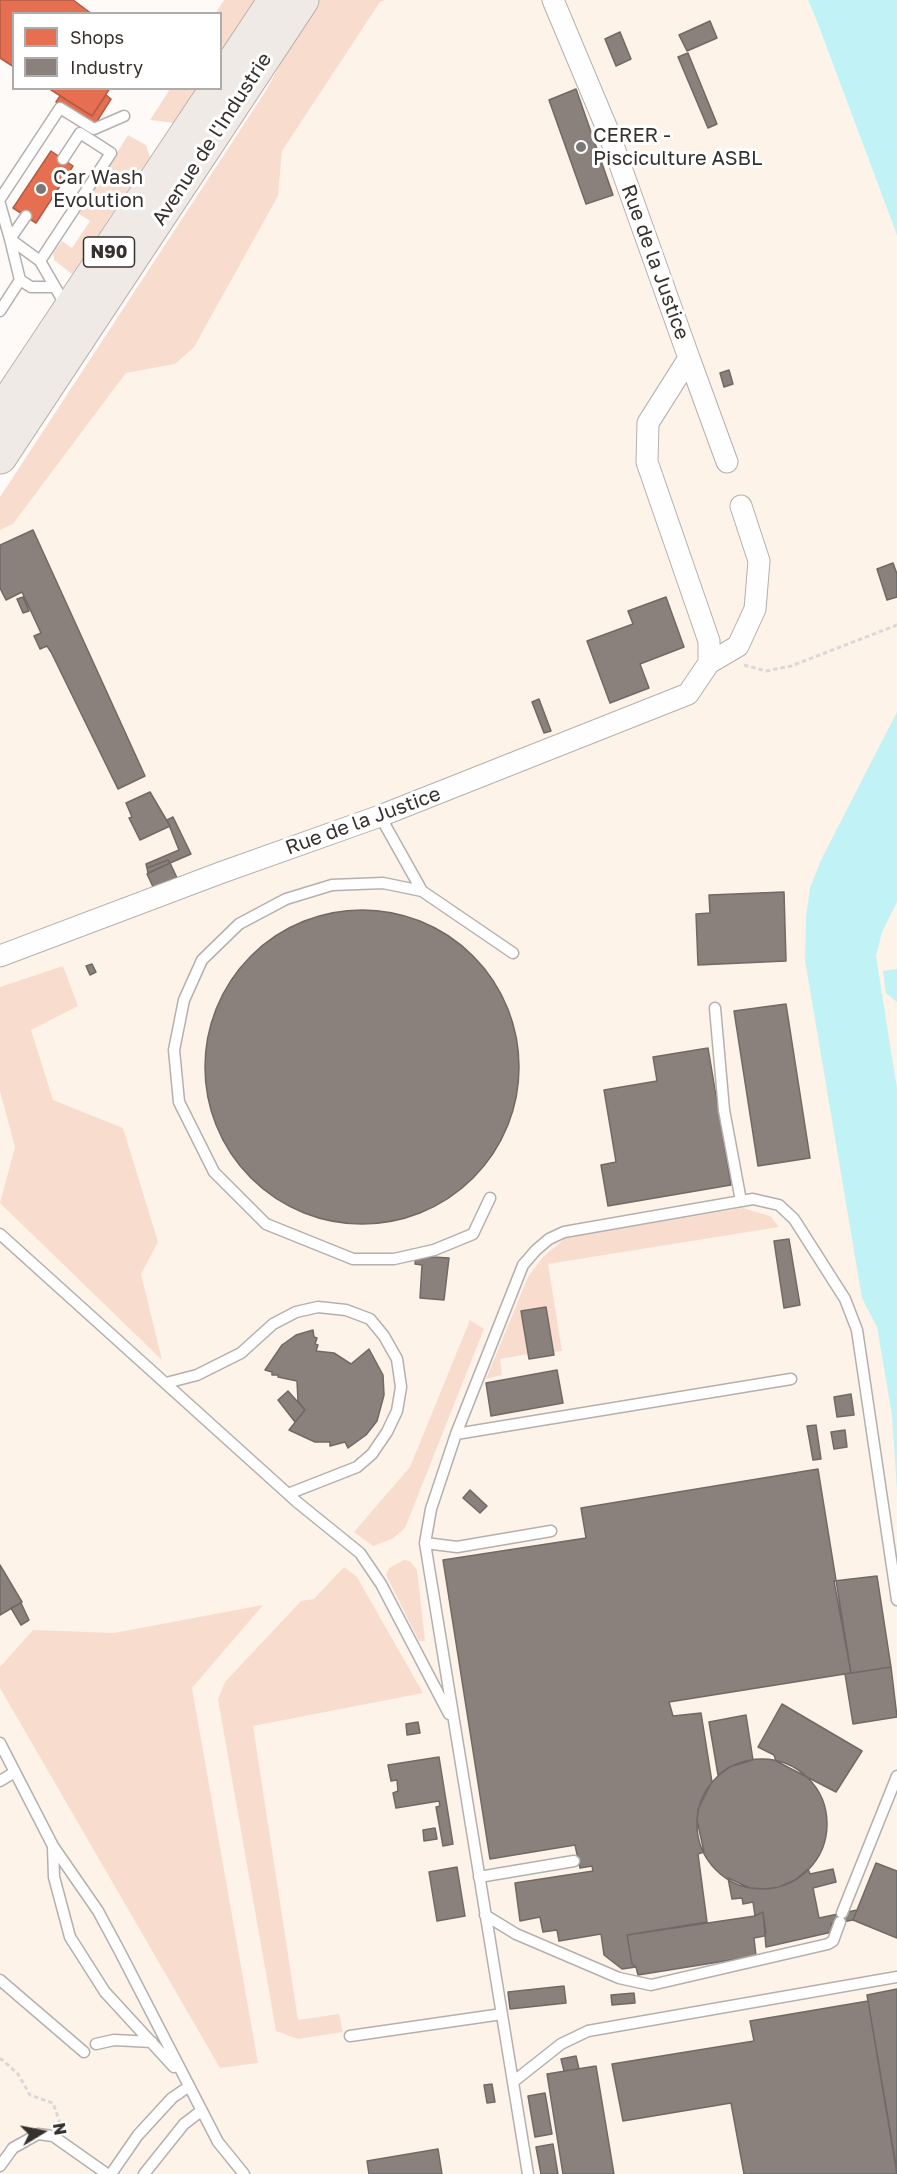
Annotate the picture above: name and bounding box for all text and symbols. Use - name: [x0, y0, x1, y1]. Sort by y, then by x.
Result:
- legend: [12, 12, 222, 90]
- text: Shops: [70, 26, 124, 48]
- street label: Avenue de l'Industrie: [147, 48, 277, 230]
- text: Industry: [70, 56, 143, 78]
- place label: CERER - Pisciculture ASBL: [593, 124, 762, 171]
- marker: CERER - Pisciculture ASBL: [574, 140, 588, 154]
- place label: Car Wash Evolution: [53, 166, 144, 213]
- street label: Rue de la Justice: [616, 181, 694, 343]
- marker: Car Wash Evolution: [34, 182, 48, 196]
- road number: N90: [84, 237, 134, 267]
- street label: Rue de la Justice: [282, 782, 444, 860]
- north arrow: [12, 2102, 72, 2162]
- text: N: [49, 2121, 71, 2137]

